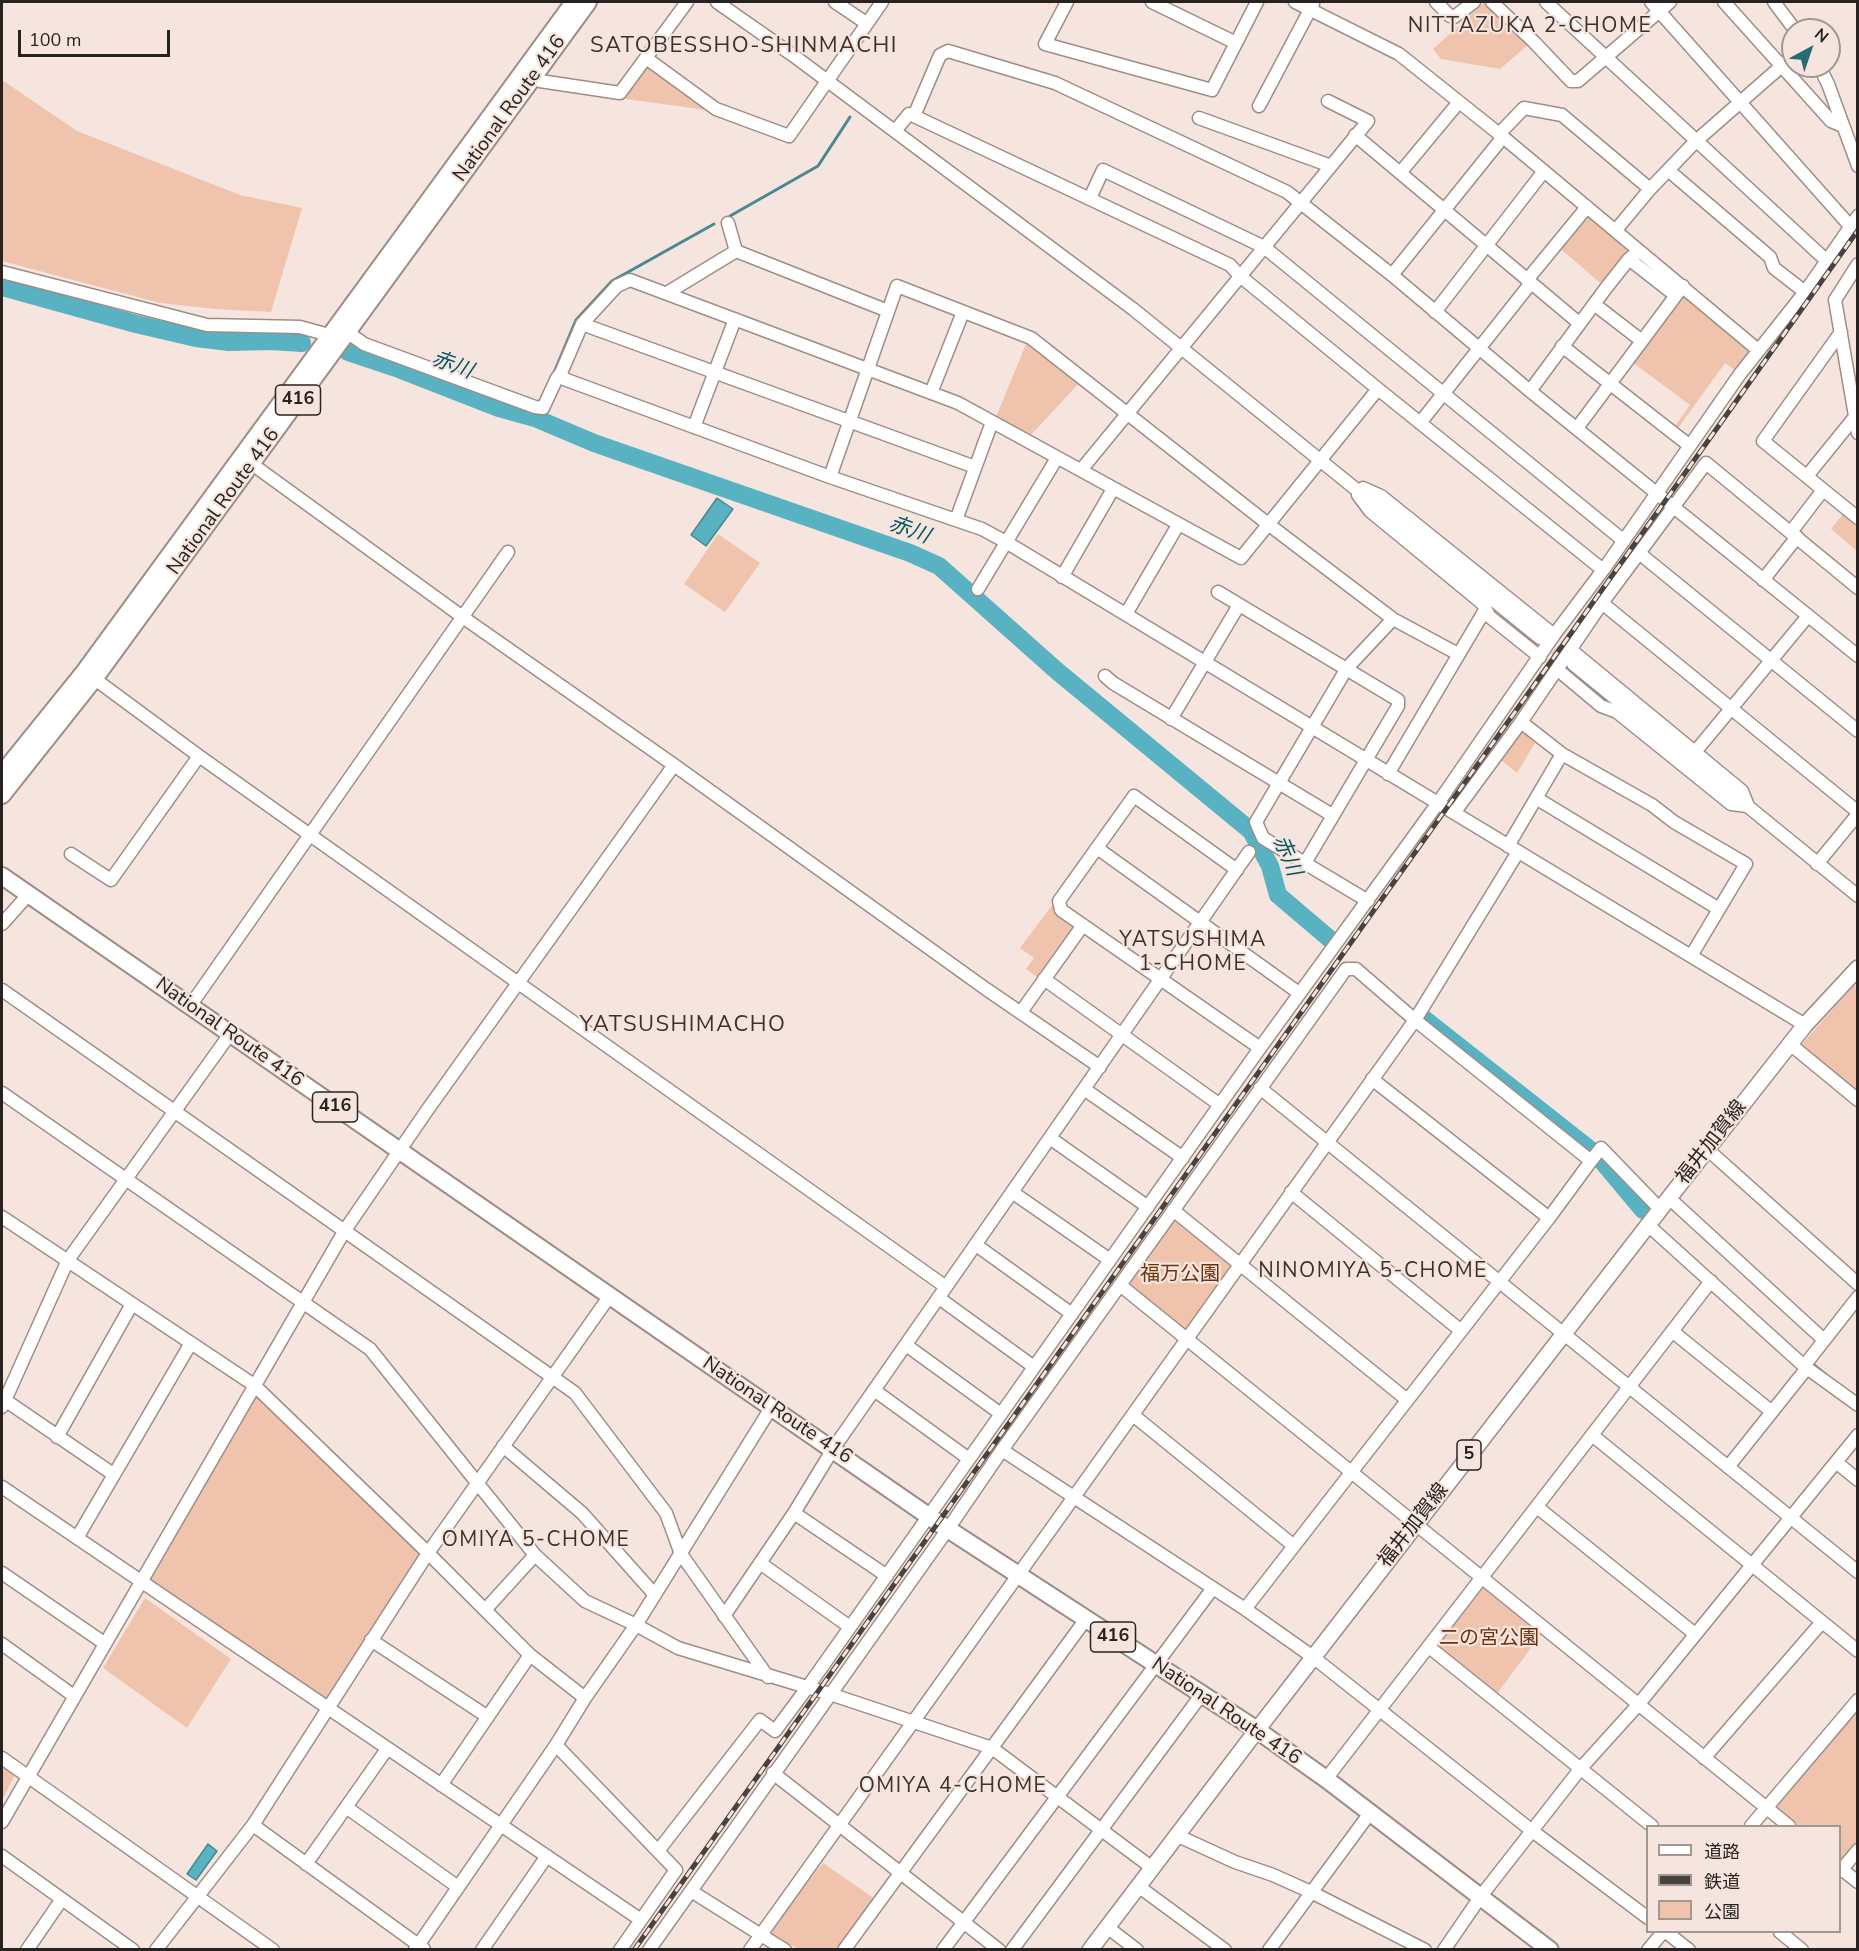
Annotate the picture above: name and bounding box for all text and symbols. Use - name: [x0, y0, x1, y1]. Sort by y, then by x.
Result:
- district label: NITTAZUKA 2-CHOME: [1408, 14, 1652, 40]
- scale bar: [21, 18, 172, 56]
- north arrow: [1781, 18, 1841, 78]
- text: N: [1810, 23, 1833, 48]
- text: 100 m: [29, 28, 81, 52]
- street label: National Route 416: [449, 31, 571, 187]
- district label: SATOBESSHO-SHINMACHI: [590, 34, 898, 60]
- water label: 赤川: [428, 347, 476, 385]
- road number: 416: [276, 385, 320, 415]
- street label: National Route 416: [163, 424, 285, 580]
- water label: 赤川: [885, 512, 933, 550]
- water label: 赤川: [1266, 832, 1306, 880]
- district label: YATSUSHIMA 1-CHOME: [1119, 928, 1267, 978]
- street label: National Route 416: [150, 973, 308, 1093]
- district label: YATSUSHIMACHO: [580, 1013, 786, 1039]
- road number: 416: [312, 1092, 358, 1122]
- street label: 福井加賀線: [1672, 1096, 1752, 1190]
- district label: NINOMIYA 5-CHOME: [1258, 1259, 1488, 1285]
- park label: 福万公園: [1140, 1263, 1220, 1287]
- street label: National Route 416: [698, 1352, 856, 1470]
- road number: 5: [1457, 1440, 1481, 1470]
- street label: 福井加賀線: [1374, 1479, 1454, 1573]
- district label: OMIYA 5-CHOME: [442, 1528, 630, 1554]
- road number: 416: [1090, 1622, 1136, 1652]
- park label: 二の宮公園: [1439, 1627, 1539, 1651]
- street label: National Route 416: [1147, 1653, 1305, 1771]
- district label: OMIYA 4-CHOME: [859, 1774, 1047, 1800]
- legend: [1646, 1825, 1841, 1933]
- text: 道路: [1704, 1840, 1740, 1864]
- text: 鉄道: [1704, 1870, 1740, 1894]
- text: 公園: [1704, 1900, 1740, 1924]

